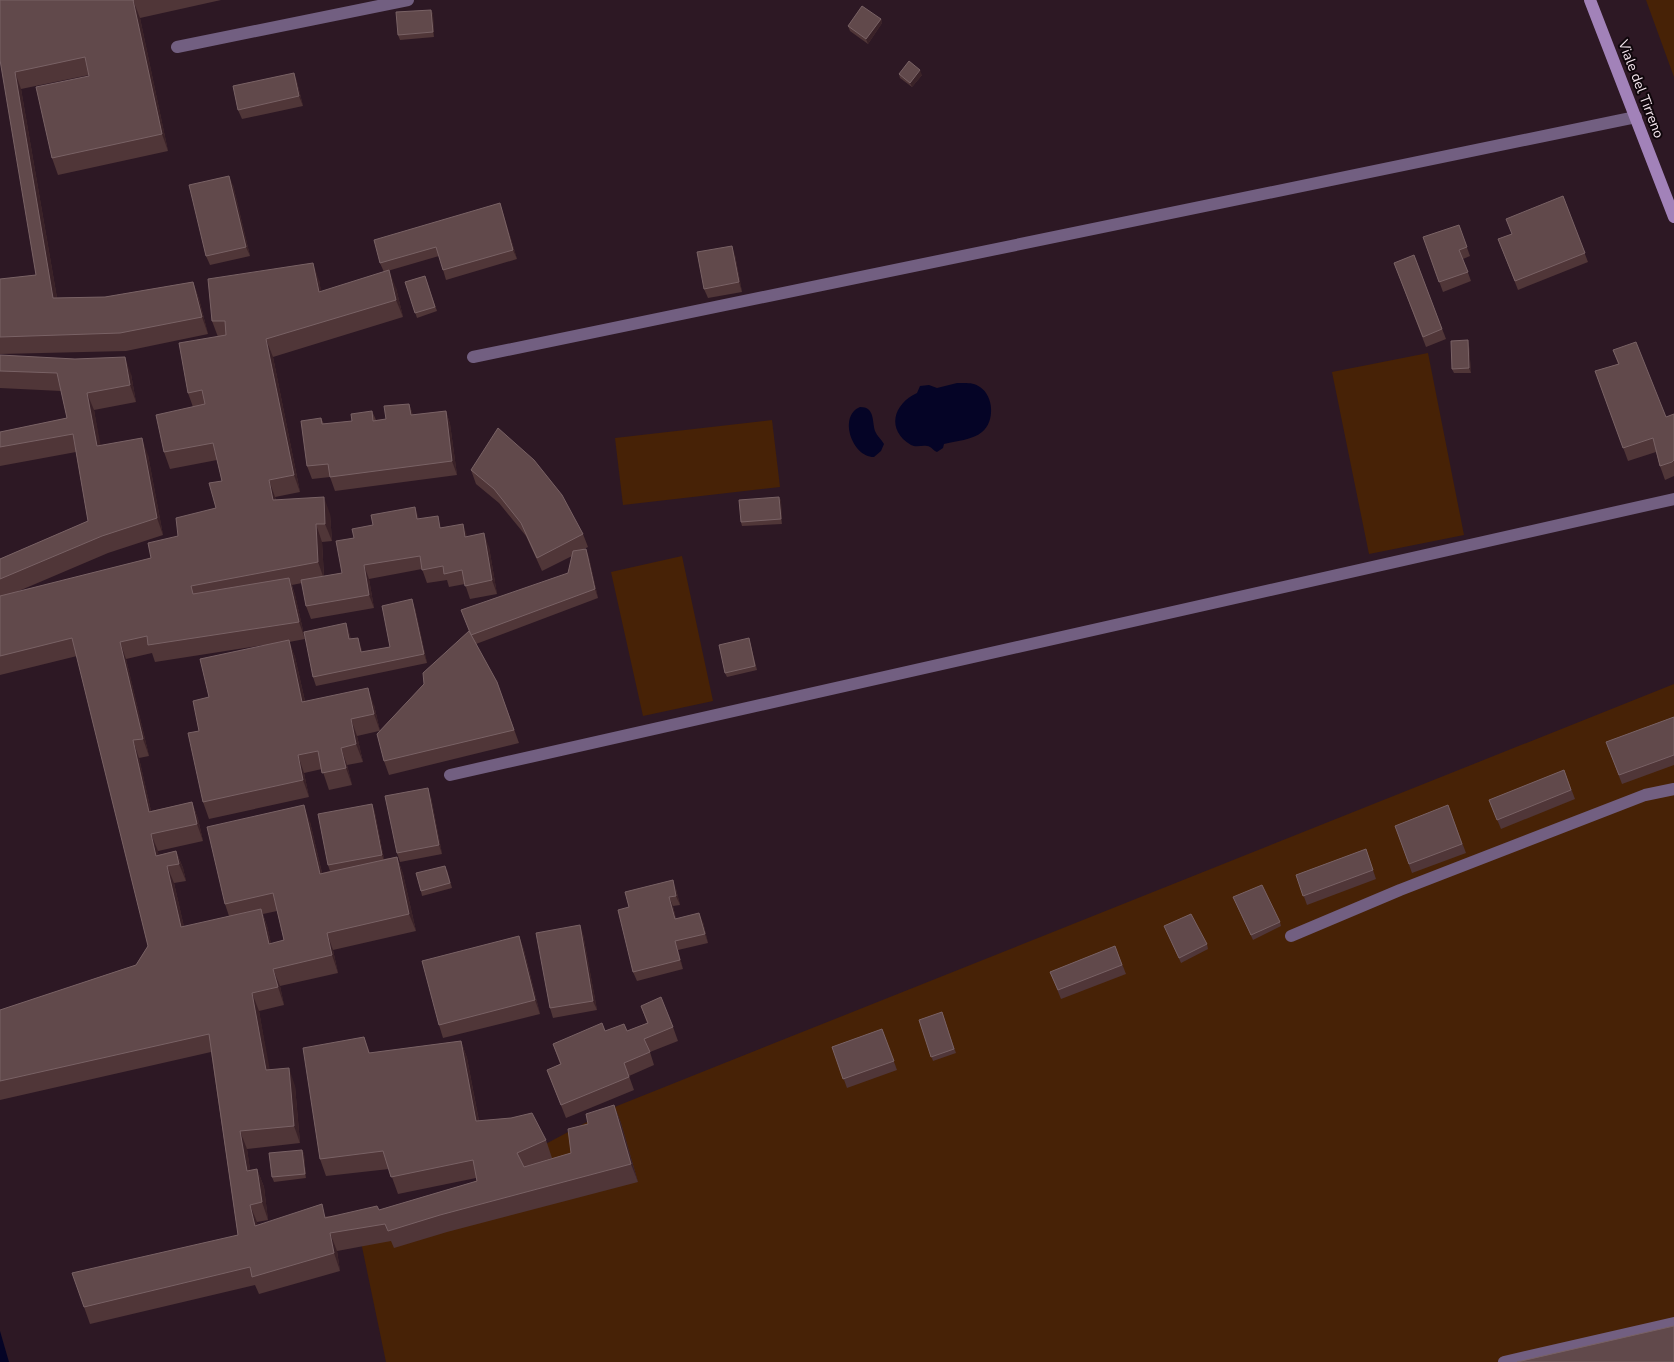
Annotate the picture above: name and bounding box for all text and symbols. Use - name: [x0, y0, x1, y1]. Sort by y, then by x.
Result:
- street label: Viale del Tirreno: [1613, 36, 1669, 141]

